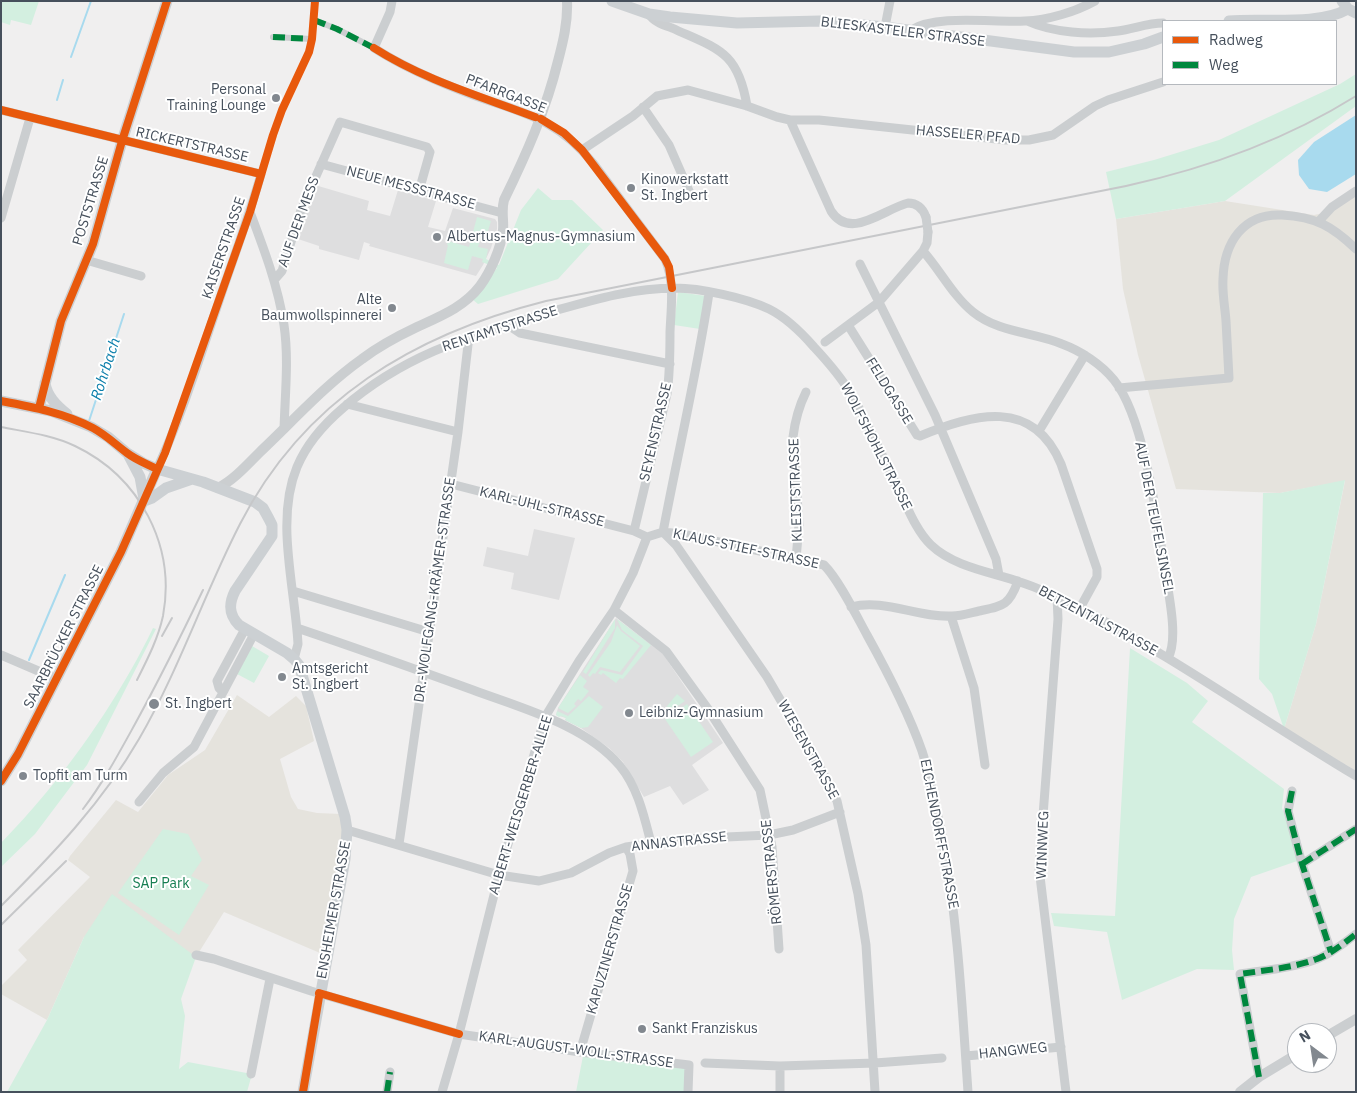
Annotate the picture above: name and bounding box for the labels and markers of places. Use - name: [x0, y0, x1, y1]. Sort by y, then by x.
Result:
- place label: Personal Training Lounge: [167, 82, 266, 114]
- marker: Personal Training Lounge: [270, 92, 282, 104]
- place label: Kinowerkstatt St. Ingbert: [641, 172, 729, 204]
- marker: Kinowerkstatt St. Ingbert: [625, 182, 637, 194]
- place label: Albertus-Magnus-Gymnasium: [447, 229, 635, 245]
- marker: Albertus-Magnus-Gymnasium: [431, 231, 443, 243]
- place label: Alte Baumwollspinnerei: [261, 292, 382, 324]
- marker: Alte Baumwollspinnerei: [386, 302, 398, 314]
- place label: Amtsgericht St. Ingbert: [292, 661, 368, 694]
- marker: Amtsgericht St. Ingbert: [276, 671, 288, 683]
- place label: St. Ingbert: [165, 696, 232, 712]
- marker: St. Ingbert: [147, 697, 161, 711]
- place label: Leibniz-Gymnasium: [639, 705, 764, 721]
- marker: Leibniz-Gymnasium: [623, 707, 635, 719]
- place label: Topfit am Turm: [33, 768, 128, 784]
- marker: Topfit am Turm: [17, 770, 29, 782]
- place label: Sankt Franziskus: [652, 1021, 758, 1037]
- marker: Sankt Franziskus: [636, 1023, 648, 1035]

